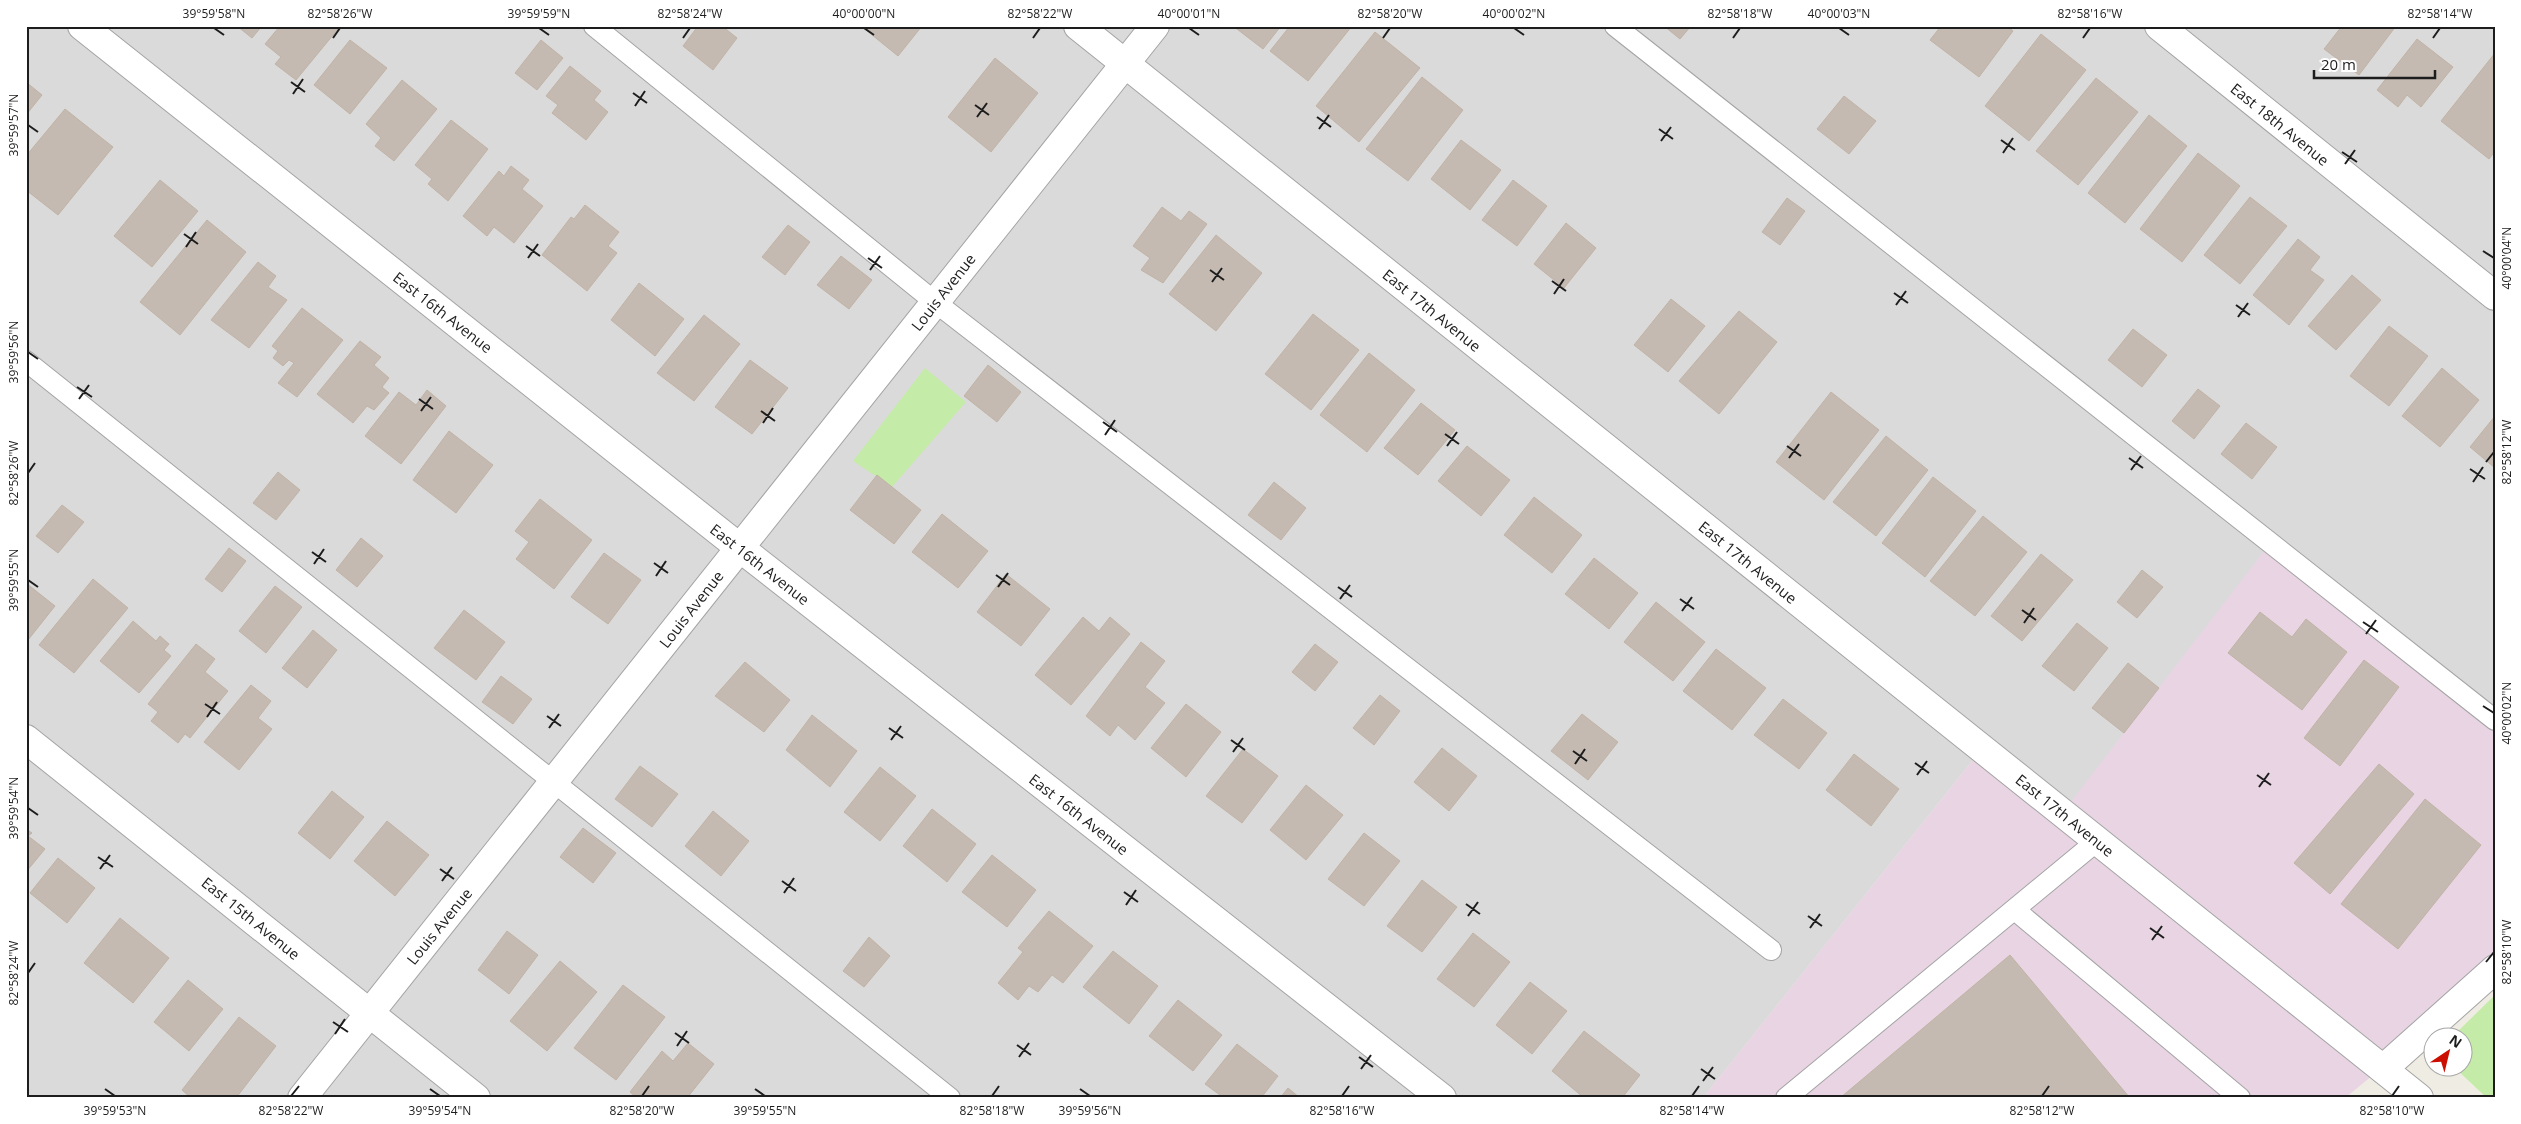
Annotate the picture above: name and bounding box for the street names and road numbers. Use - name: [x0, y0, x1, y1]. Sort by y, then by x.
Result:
- street label: East 18th Avenue: [2227, 78, 2333, 170]
- street label: Louis Avenue: [906, 249, 980, 335]
- street label: East 17th Avenue: [1379, 264, 1485, 356]
- street label: East 16th Avenue: [389, 267, 497, 357]
- street label: East 17th Avenue: [1695, 516, 1801, 608]
- street label: East 16th Avenue: [706, 519, 814, 609]
- street label: Louis Avenue: [654, 566, 728, 652]
- street label: East 16th Avenue: [1025, 769, 1133, 859]
- street label: East 17th Avenue: [2012, 769, 2118, 861]
- street label: East 15th Avenue: [198, 872, 304, 964]
- street label: Louis Avenue: [402, 884, 476, 968]

